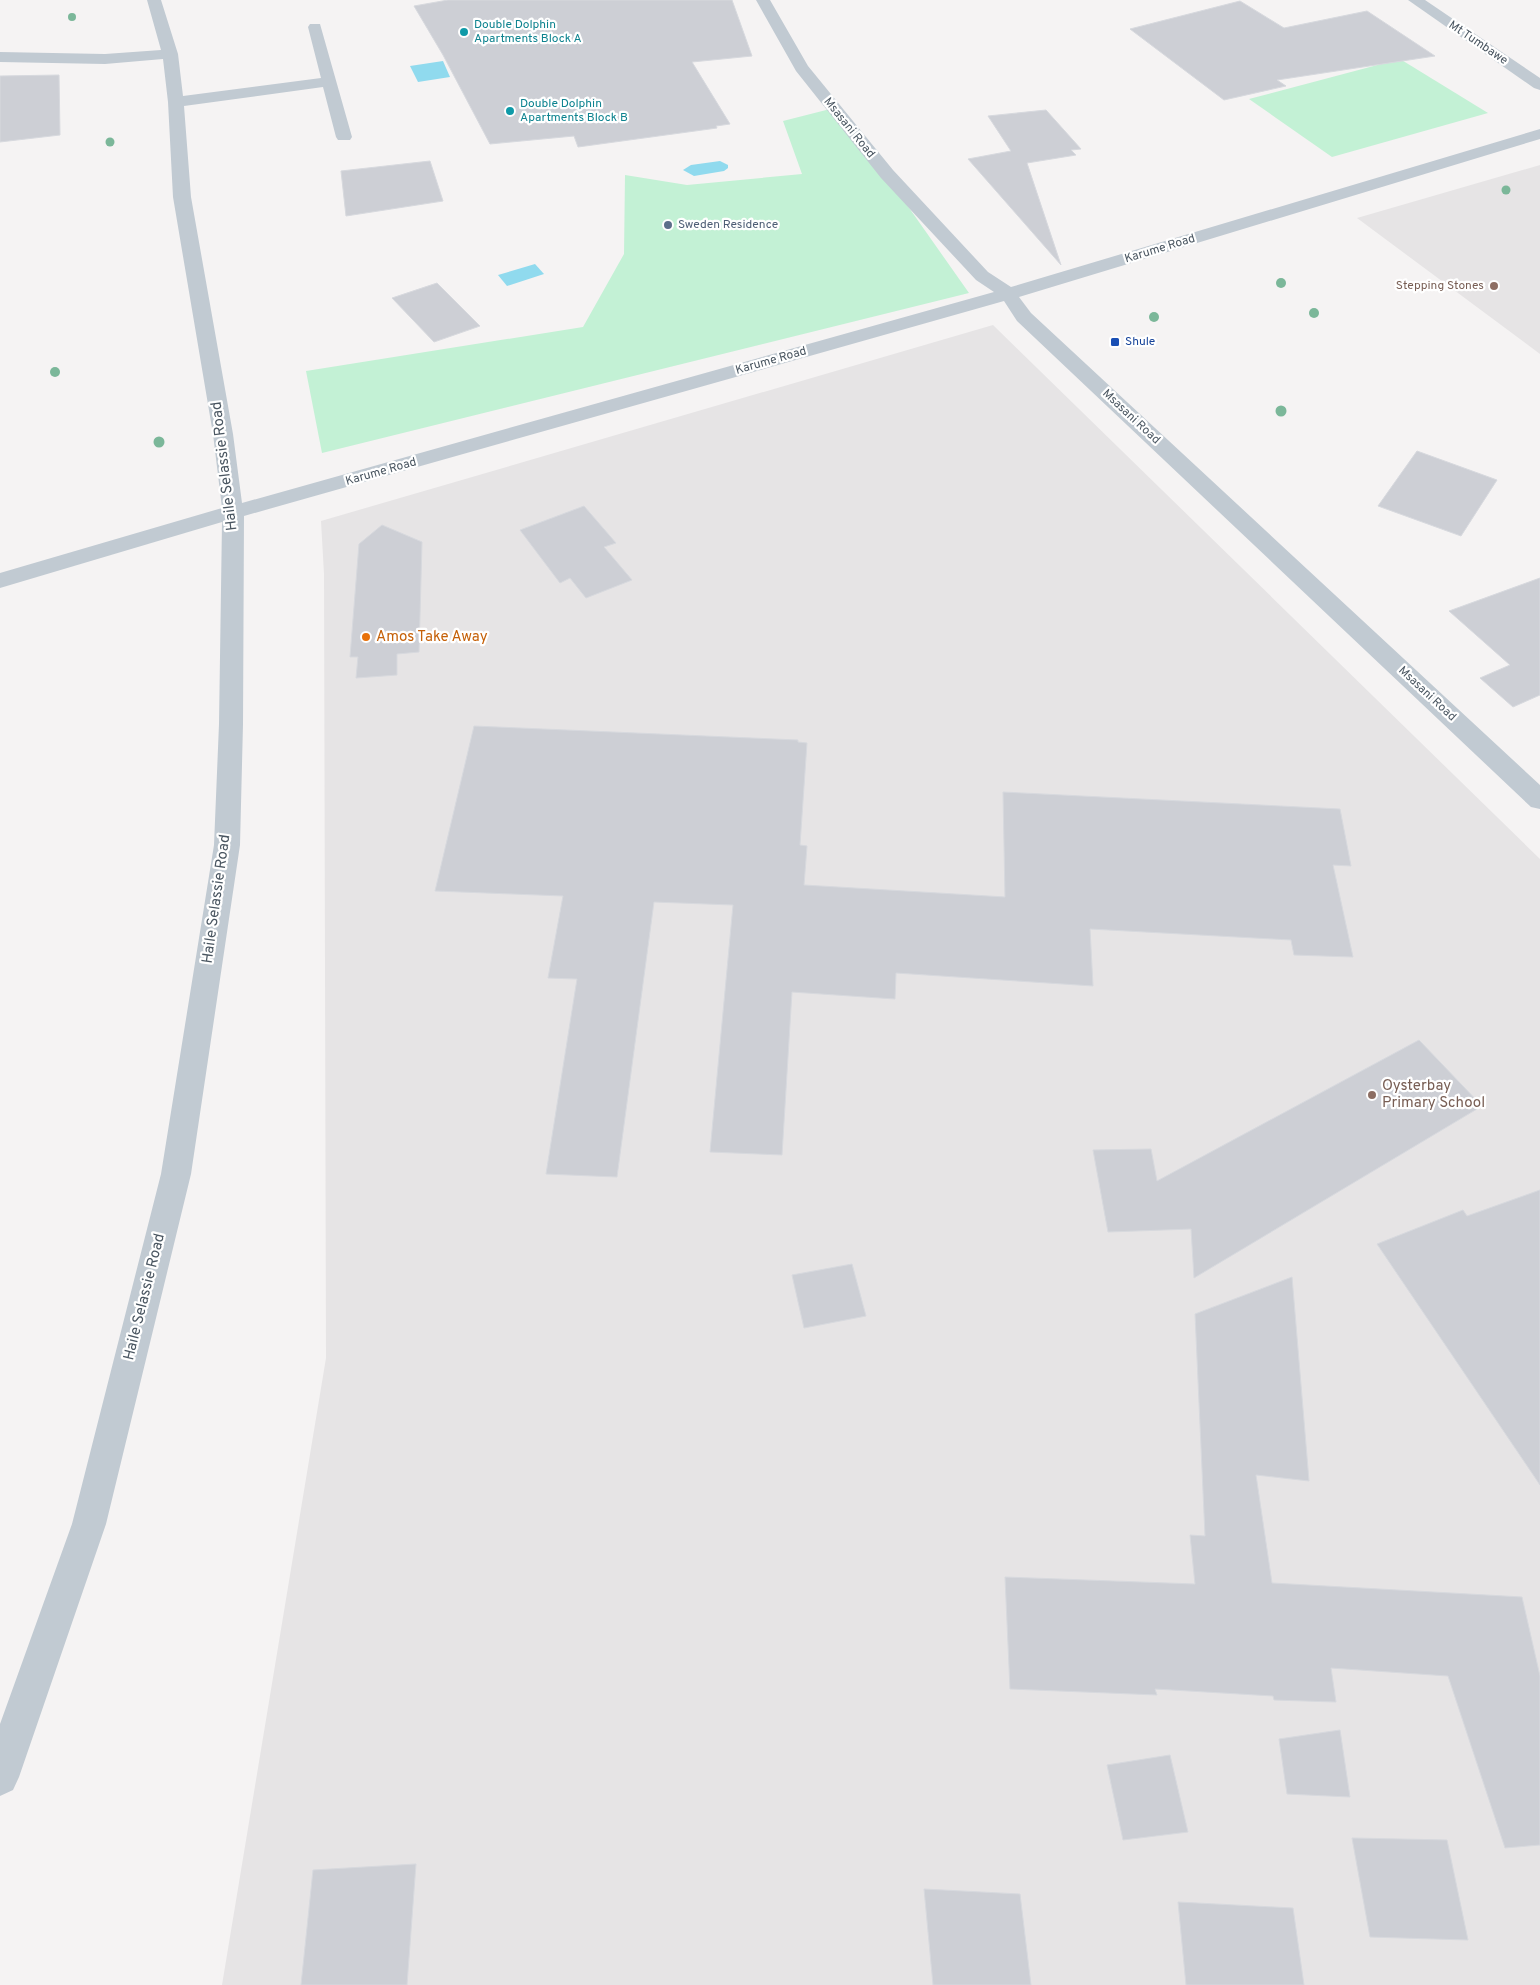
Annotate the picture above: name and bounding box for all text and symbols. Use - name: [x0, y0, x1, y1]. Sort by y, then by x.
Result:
- place label: Double Dolphin Apartments Block A: [474, 17, 582, 47]
- street label: Mt Tumbawe: [1445, 17, 1511, 69]
- marker: Double Dolphin Apartments Block A: [458, 26, 470, 38]
- street label: Msasani Road: [820, 94, 878, 162]
- place label: Double Dolphin Apartments Block B: [520, 96, 628, 126]
- marker: Double Dolphin Apartments Block B: [504, 105, 516, 117]
- place label: Sweden Residence: [678, 217, 778, 233]
- marker: Sweden Residence: [662, 219, 674, 231]
- street label: Karume Road: [1123, 231, 1197, 267]
- place label: Stepping Stones: [1396, 278, 1484, 294]
- marker: Stepping Stones: [1488, 280, 1500, 292]
- place label: Shule: [1125, 334, 1155, 350]
- marker: Shule: [1109, 336, 1121, 348]
- street label: Karume Road: [734, 343, 808, 379]
- street label: Msasani Road: [1099, 386, 1163, 448]
- street label: Haile Selassie Road: [208, 400, 242, 532]
- street label: Karume Road: [344, 454, 418, 490]
- place label: Amos Take Away: [376, 628, 488, 647]
- marker: Amos Take Away: [360, 631, 372, 643]
- street label: Msasani Road: [1395, 663, 1459, 725]
- street label: Haile Selassie Road: [199, 833, 235, 965]
- place label: Oysterbay Primary School: [1382, 1077, 1485, 1113]
- marker: Oysterbay Primary School: [1366, 1089, 1378, 1101]
- street label: Haile Selassie Road: [120, 1232, 170, 1362]

